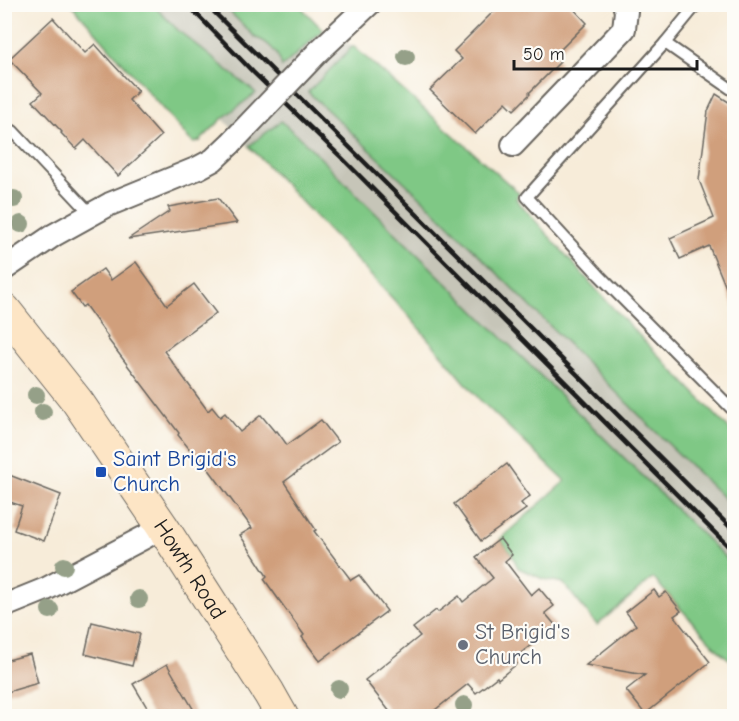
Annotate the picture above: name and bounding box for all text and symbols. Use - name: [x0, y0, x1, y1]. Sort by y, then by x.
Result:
- scale bar: [514, 33, 697, 71]
- text: 50 m: [523, 44, 565, 65]
- place label: Saint Brigid's Church: [113, 446, 236, 497]
- marker: Saint Brigid's Church: [94, 465, 108, 479]
- street label: Howth Road: [148, 514, 231, 624]
- place label: St Brigid's Church: [475, 619, 570, 670]
- marker: St Brigid's Church: [456, 638, 470, 652]

